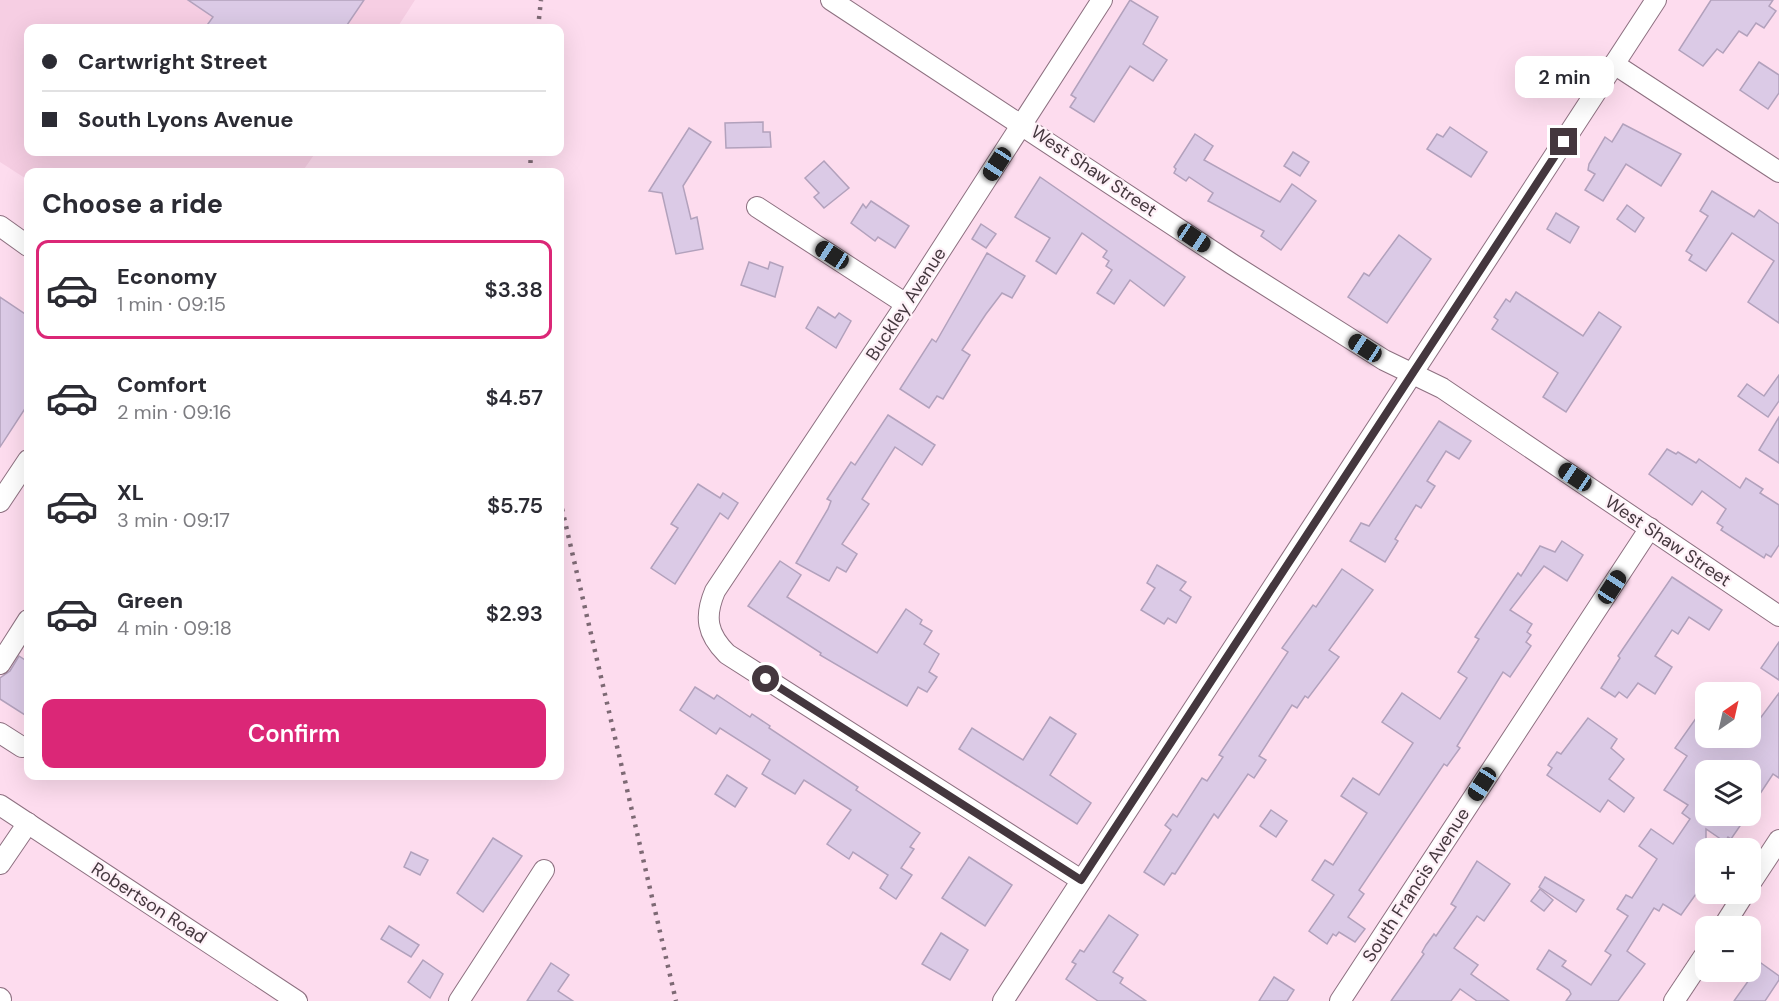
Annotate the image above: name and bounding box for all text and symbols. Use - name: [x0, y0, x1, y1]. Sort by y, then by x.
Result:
- text: Cartwright Street: [78, 47, 268, 76]
- callout: 2 min: [1514, 55, 1614, 97]
- text: 2 min: [1538, 64, 1591, 90]
- text: South Lyons Avenue: [78, 105, 293, 134]
- street label: West Shaw Street: [1026, 120, 1162, 222]
- route end: [1550, 128, 1577, 155]
- car: [980, 144, 1014, 184]
- text: Choose a ride: [42, 186, 223, 221]
- car: [1174, 220, 1214, 256]
- car: [812, 238, 852, 272]
- street label: Buckley Avenue: [860, 243, 952, 365]
- text: Economy: [117, 262, 217, 291]
- icon: car: [45, 263, 99, 317]
- text: $3.38: [485, 275, 543, 304]
- text: 1 min · 09:15: [117, 291, 226, 317]
- car: [1345, 331, 1385, 365]
- text: Comfort: [117, 370, 207, 399]
- icon: car: [45, 371, 99, 425]
- text: $4.57: [485, 383, 543, 412]
- text: 2 min · 09:16: [117, 399, 232, 425]
- car: [1555, 459, 1595, 495]
- text: XL: [117, 478, 144, 507]
- icon: car: [45, 479, 99, 533]
- street label: West Shaw Street: [1600, 490, 1736, 592]
- text: $5.75: [487, 491, 543, 520]
- text: 3 min · 09:17: [117, 507, 230, 533]
- car: [1595, 567, 1629, 607]
- text: Green: [117, 586, 183, 615]
- icon: car: [45, 587, 99, 641]
- text: $2.93: [486, 599, 543, 628]
- text: 4 min · 09:18: [117, 615, 232, 641]
- route start: [752, 665, 779, 692]
- north arrow: [1695, 682, 1761, 748]
- map controls: [1695, 682, 1761, 982]
- button: Confirm: [42, 699, 546, 768]
- button: layers: [1695, 760, 1761, 826]
- car: [1465, 764, 1499, 804]
- street label: South Francis Avenue: [1357, 803, 1475, 967]
- button: +: [1695, 838, 1761, 904]
- street label: Robertson Road: [87, 857, 211, 949]
- button: −: [1695, 916, 1761, 982]

